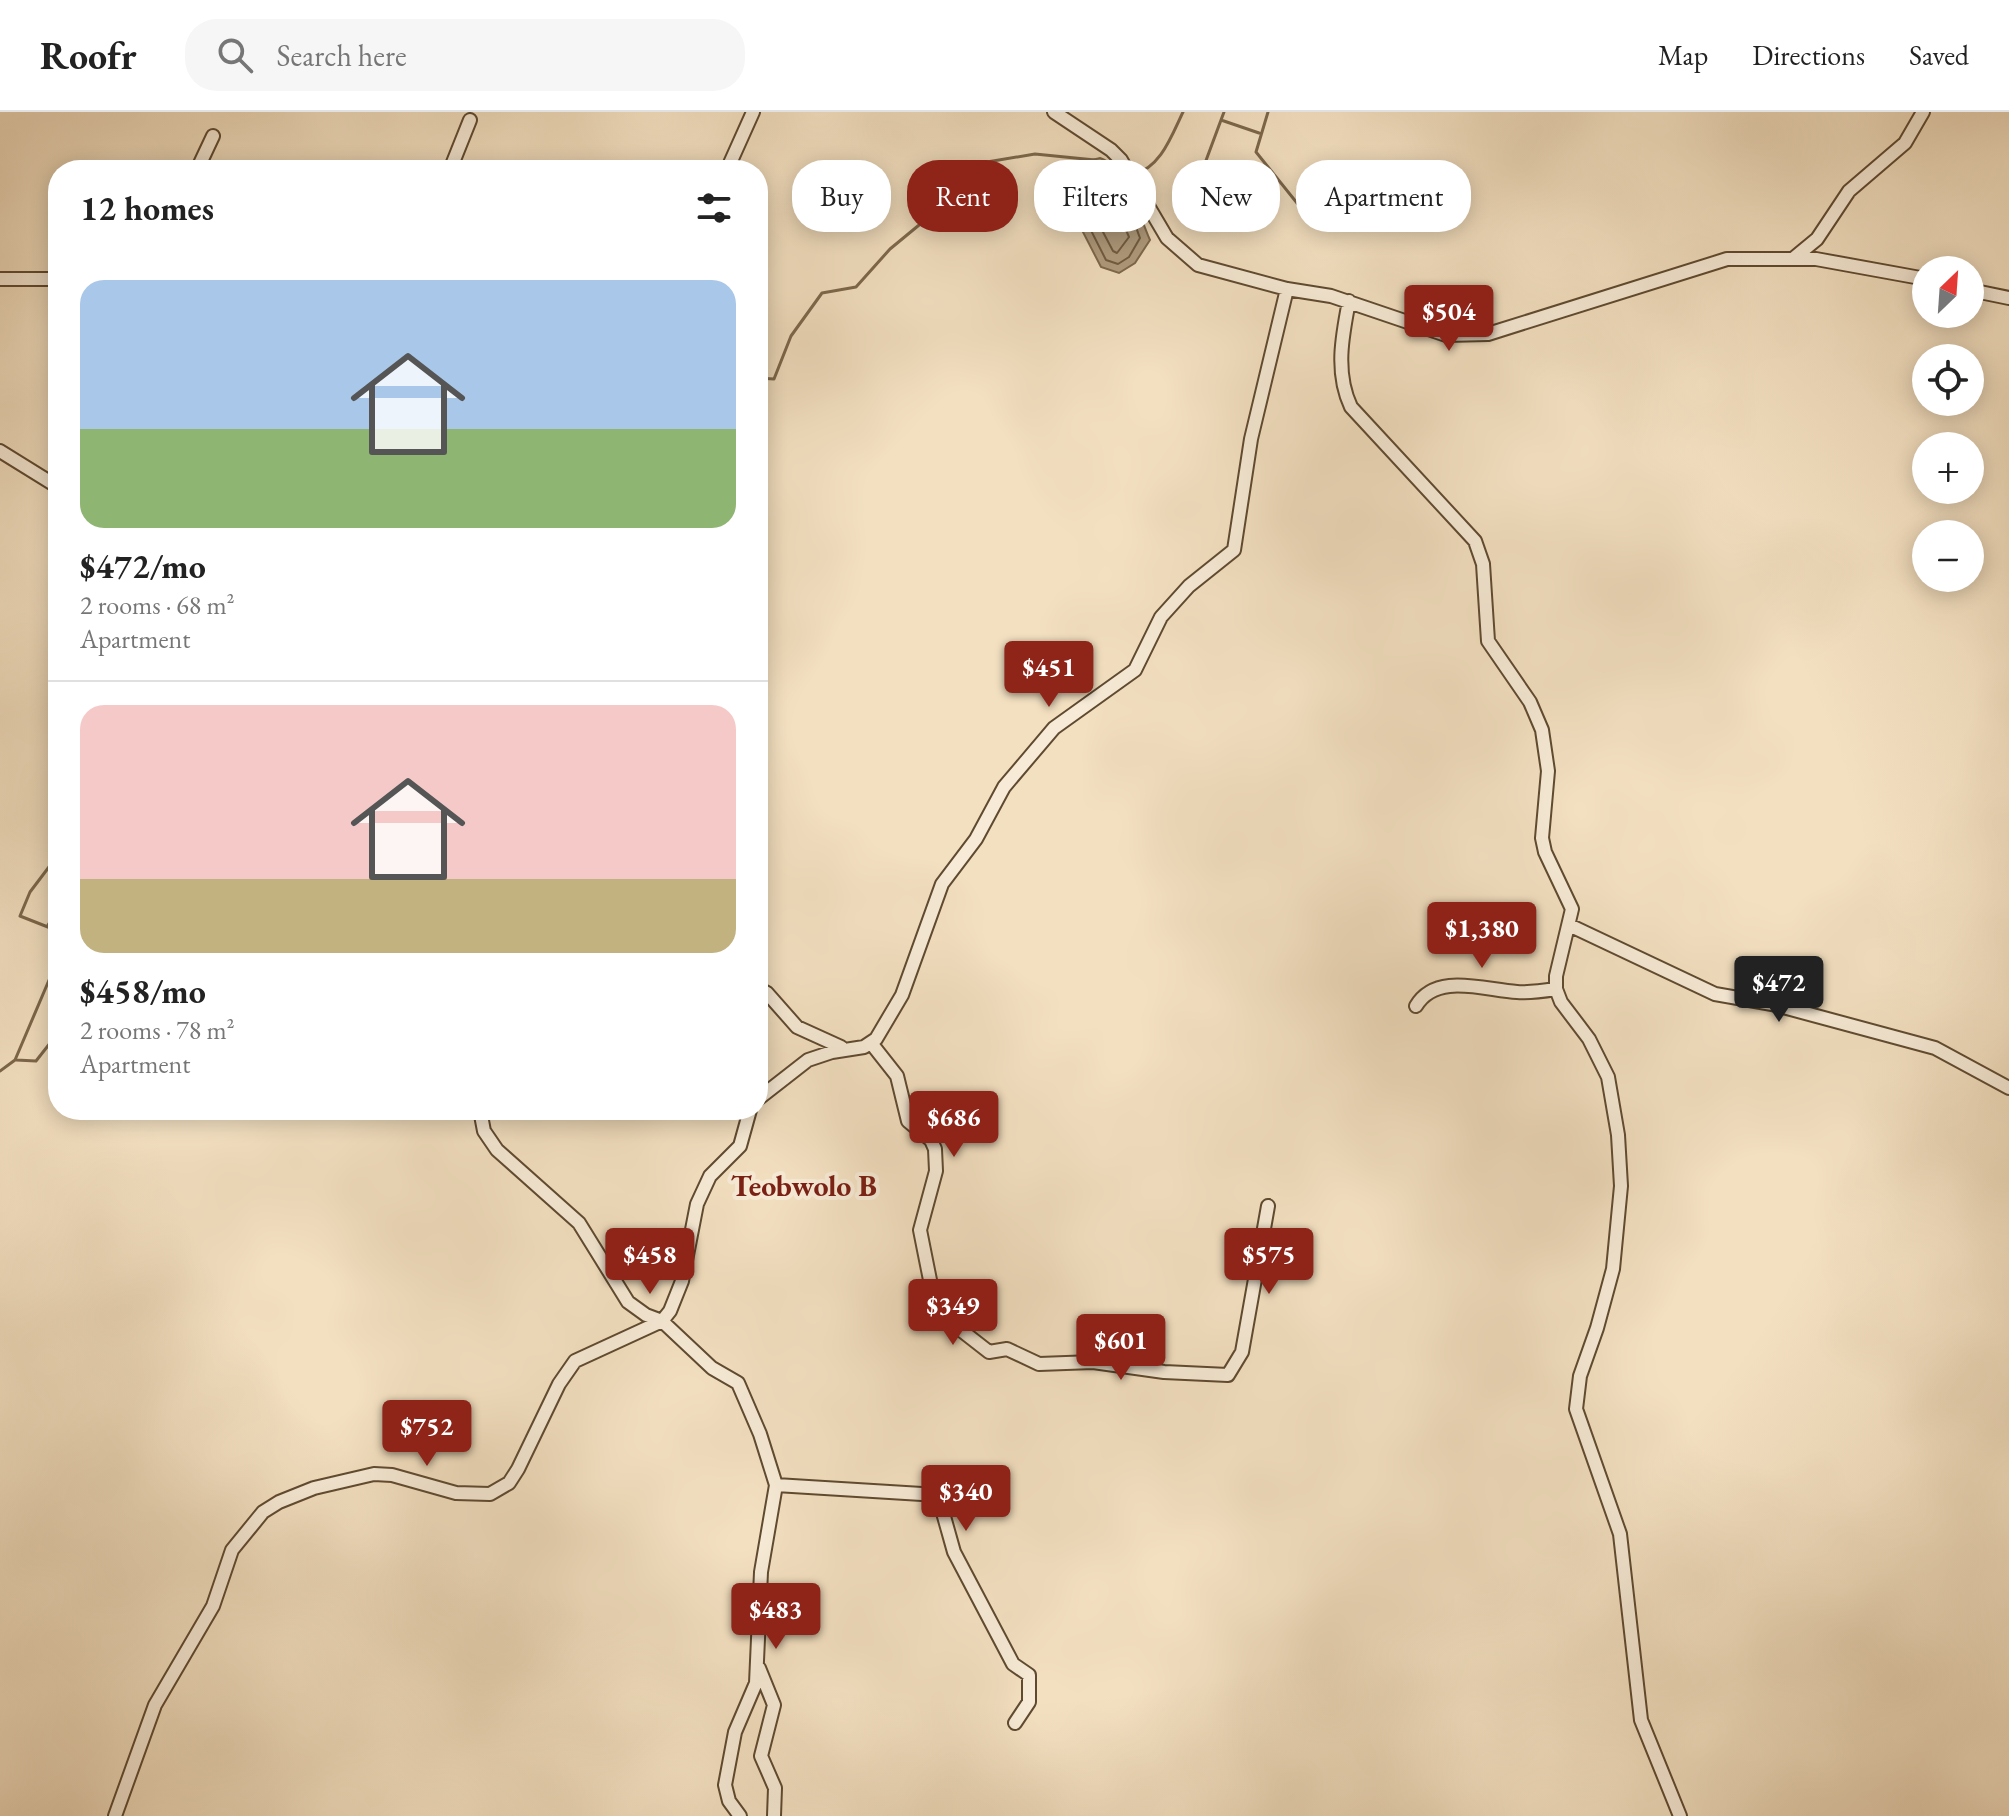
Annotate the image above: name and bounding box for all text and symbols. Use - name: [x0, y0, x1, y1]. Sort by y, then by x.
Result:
- search box: [185, 19, 745, 91]
- text: Roofr: [40, 31, 137, 80]
- icon: search: [213, 33, 257, 77]
- text: Search here: [277, 36, 407, 75]
- text: Map: [1658, 37, 1708, 73]
- text: Directions: [1752, 37, 1865, 73]
- text: Saved: [1909, 37, 1969, 73]
- chip: Buy: [792, 160, 891, 232]
- chip: Rent: [907, 160, 1018, 232]
- chip: Filters: [1034, 160, 1156, 232]
- chip: New: [1172, 160, 1280, 232]
- chip: Apartment: [1296, 160, 1471, 232]
- text: 12 homes: [80, 186, 214, 230]
- icon: filters: [692, 186, 736, 230]
- north arrow: [1912, 256, 1984, 328]
- map controls: [1912, 256, 1984, 592]
- pin: $504: [1402, 285, 1496, 353]
- text: $504: [1422, 294, 1476, 328]
- icon: home: [336, 332, 480, 476]
- button: locate: [1912, 344, 1984, 416]
- button: +: [1912, 432, 1984, 504]
- button: −: [1912, 520, 1984, 592]
- text: $472/mo: [80, 544, 206, 588]
- text: 2 rooms · 68 m²: [80, 588, 235, 622]
- text: Apartment: [80, 622, 190, 656]
- pin: $451: [1002, 641, 1096, 709]
- text: $451: [1022, 650, 1076, 684]
- icon: home: [336, 757, 480, 901]
- pin: $1,380: [1417, 902, 1547, 970]
- text: $1,380: [1445, 911, 1519, 945]
- pin: $472: [1732, 956, 1826, 1024]
- text: $472: [1752, 965, 1806, 999]
- text: $458/mo: [80, 969, 206, 1013]
- text: 2 rooms · 78 m²: [80, 1013, 235, 1047]
- text: Apartment: [80, 1047, 190, 1081]
- pin: $686: [907, 1091, 1001, 1159]
- text: $686: [927, 1100, 981, 1134]
- district label: Teobwolo B: [731, 1166, 877, 1205]
- pin: $458: [603, 1228, 697, 1296]
- pin: $575: [1222, 1228, 1316, 1296]
- text: $458: [623, 1237, 677, 1271]
- text: $575: [1242, 1237, 1296, 1271]
- pin: $349: [906, 1279, 1000, 1347]
- text: $349: [926, 1288, 980, 1322]
- pin: $601: [1074, 1314, 1168, 1382]
- text: $601: [1094, 1323, 1148, 1357]
- pin: $752: [380, 1400, 474, 1468]
- text: $752: [400, 1409, 454, 1443]
- pin: $340: [919, 1465, 1013, 1533]
- text: $340: [939, 1474, 993, 1508]
- pin: $483: [729, 1583, 823, 1651]
- text: $483: [749, 1592, 803, 1626]

